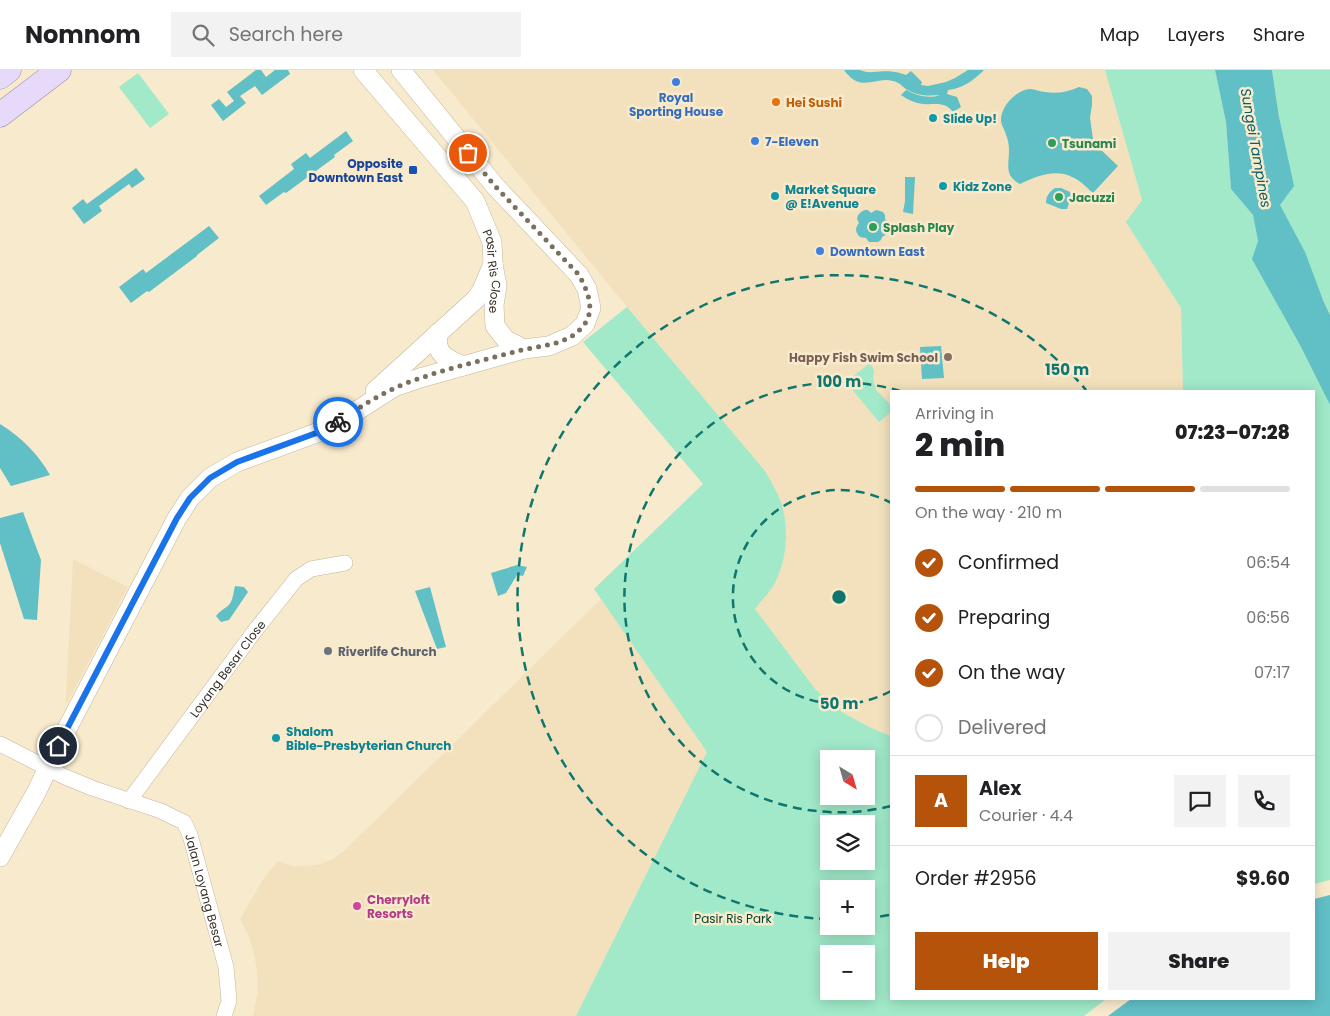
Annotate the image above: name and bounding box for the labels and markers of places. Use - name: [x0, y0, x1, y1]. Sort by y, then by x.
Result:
- marker: Royal Sporting House: [670, 76, 682, 88]
- place label: Royal Sporting House: [629, 89, 724, 120]
- place label: Hei Sushi: [786, 94, 842, 111]
- marker: Hei Sushi: [770, 96, 782, 108]
- place label: Slide Up!: [943, 110, 997, 127]
- marker: Slide Up!: [927, 112, 939, 124]
- pin: [447, 132, 489, 174]
- place label: 7-Eleven: [765, 133, 819, 150]
- marker: 7-Eleven: [749, 135, 761, 147]
- place label: Tsunami: [1062, 135, 1116, 152]
- marker: Tsunami: [1046, 137, 1058, 149]
- place label: Opposite Downtown East: [308, 155, 404, 186]
- marker: Opposite Downtown East: [407, 164, 419, 176]
- place label: Kidz Zone: [953, 178, 1012, 195]
- marker: Kidz Zone: [937, 180, 949, 192]
- place label: Market Square @ E!Avenue: [785, 181, 876, 212]
- place label: Jacuzzi: [1069, 189, 1115, 206]
- marker: Market Square @ E!Avenue: [769, 190, 781, 202]
- marker: Jacuzzi: [1053, 191, 1065, 203]
- place label: Splash Play: [883, 219, 955, 236]
- marker: Splash Play: [867, 221, 879, 233]
- place label: Downtown East: [830, 243, 925, 260]
- marker: Downtown East: [814, 245, 826, 257]
- place label: Happy Fish Swim School: [789, 349, 938, 366]
- marker: Happy Fish Swim School: [942, 351, 954, 363]
- centre of rings: [830, 588, 848, 606]
- place label: Riverlife Church: [338, 643, 437, 660]
- marker: Riverlife Church: [322, 645, 334, 657]
- place label: Shalom Bible-Presbyterian Church: [286, 723, 451, 754]
- pin: [37, 725, 79, 767]
- marker: Shalom Bible-Presbyterian Church: [270, 732, 282, 744]
- place label: Cherryloft Resorts: [367, 891, 430, 922]
- marker: Cherryloft Resorts: [351, 900, 363, 912]

